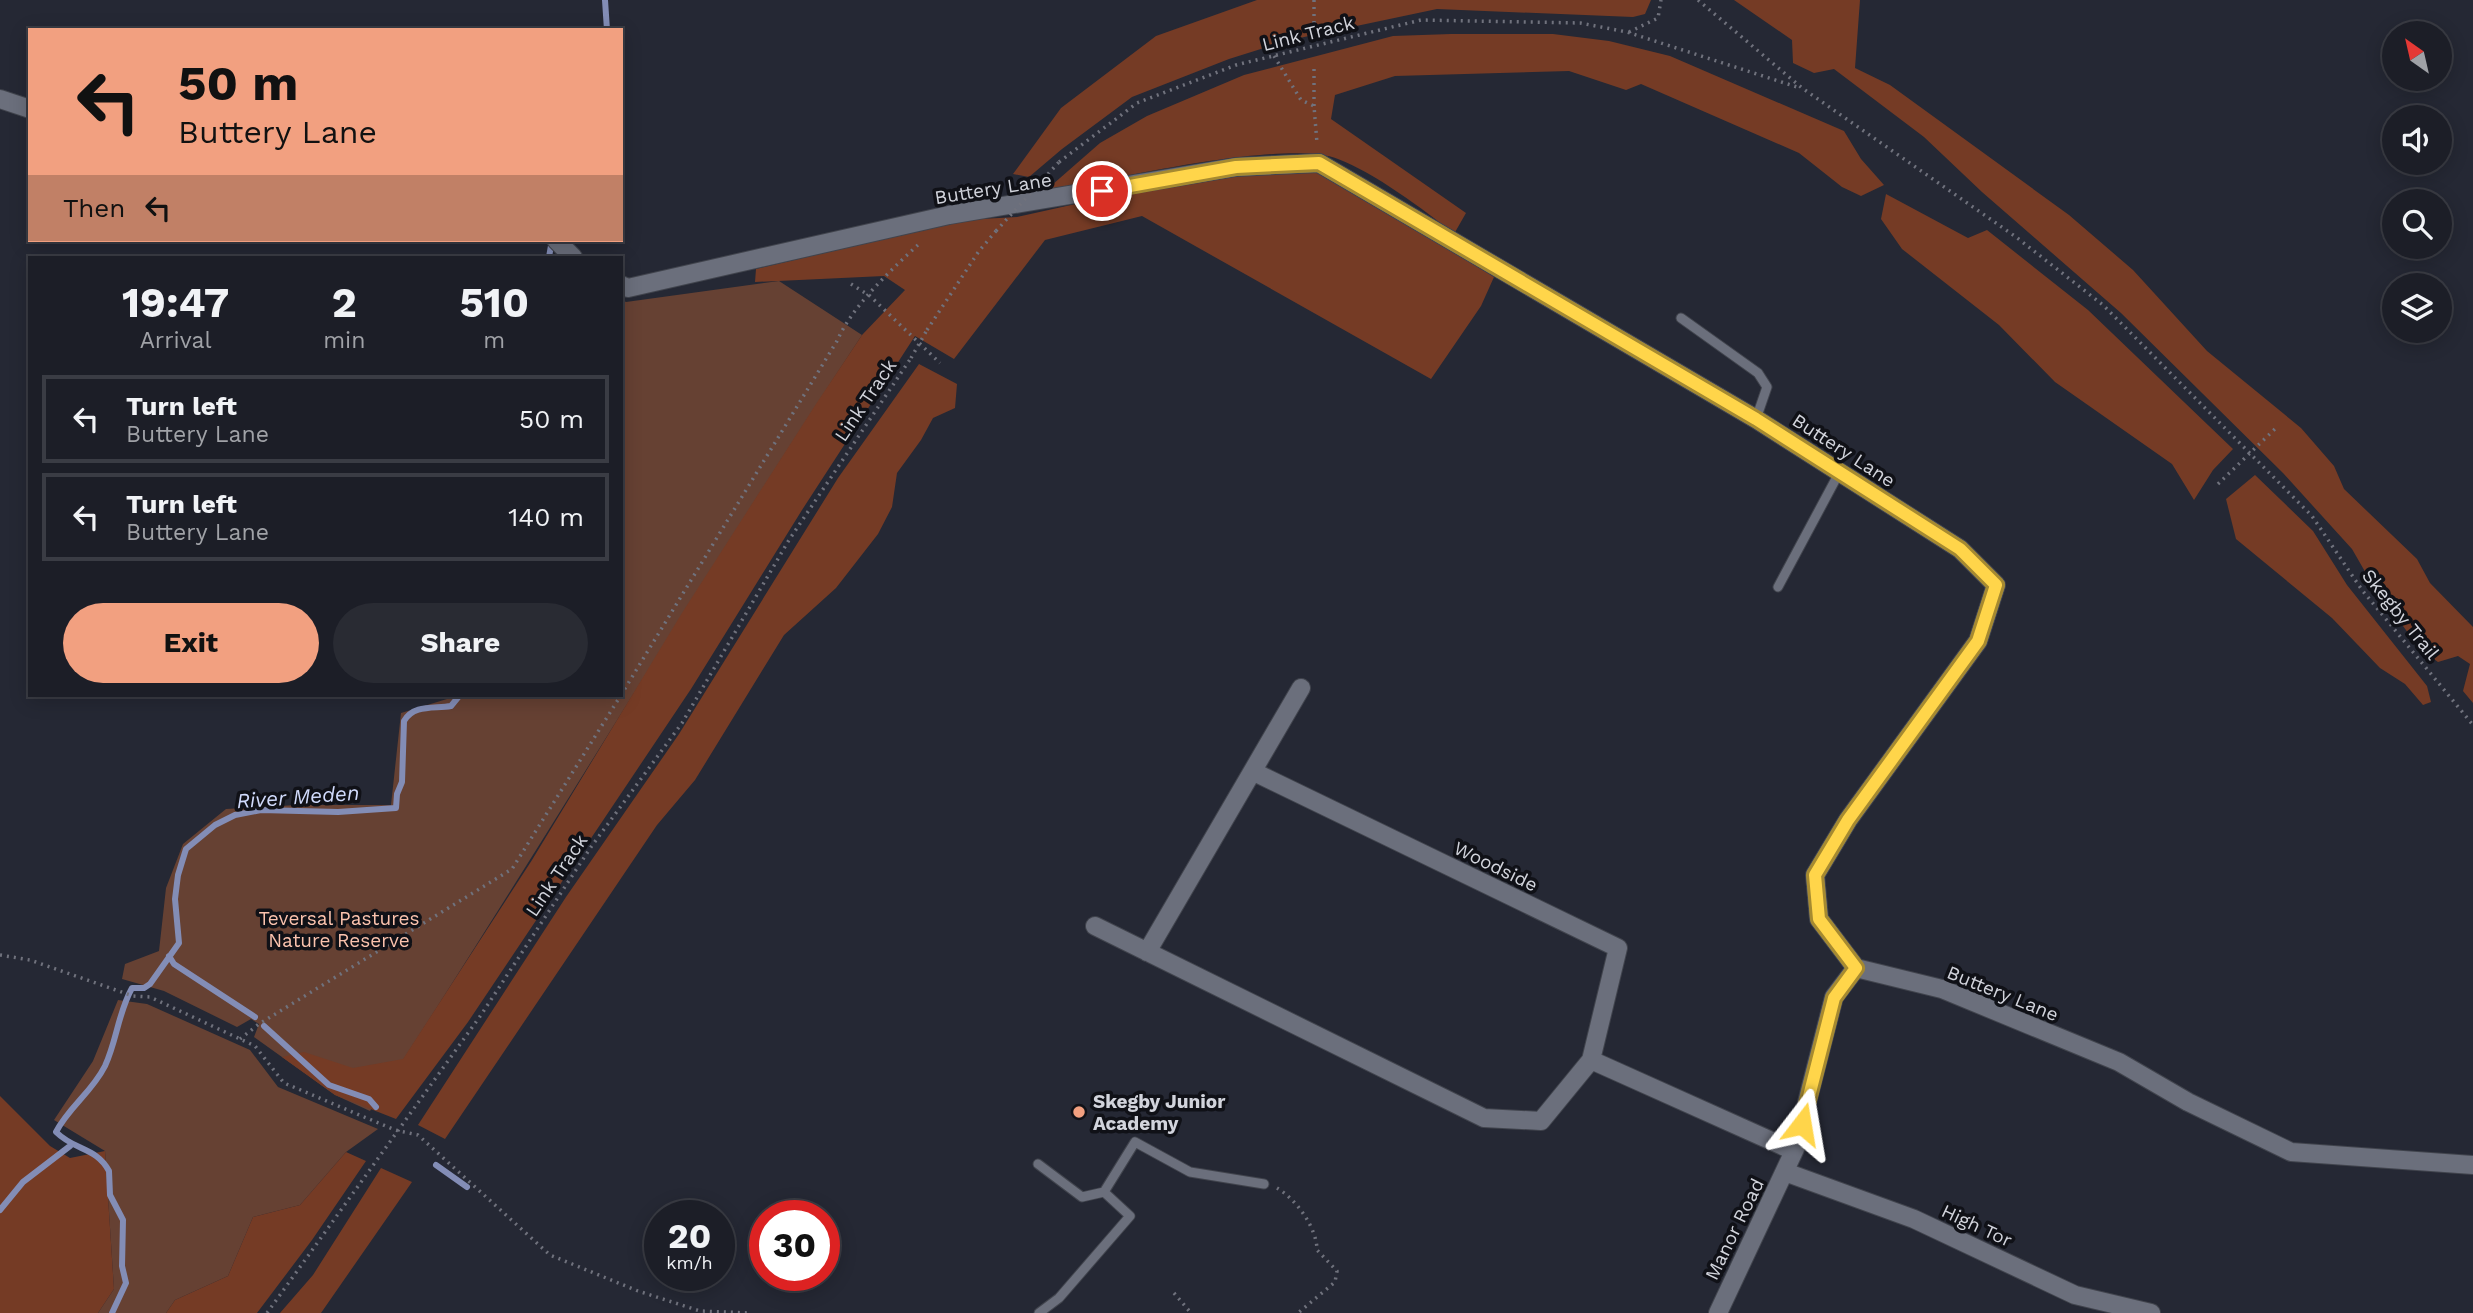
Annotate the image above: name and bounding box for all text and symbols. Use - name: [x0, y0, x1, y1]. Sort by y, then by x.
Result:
- street label: Link Track: [1260, 11, 1357, 56]
- north arrow: [2382, 21, 2452, 91]
- map controls: [2382, 21, 2452, 343]
- text: 50 m: [178, 54, 298, 112]
- icon: left: [63, 56, 154, 147]
- button: sound: [2382, 105, 2452, 175]
- text: Buttery Lane: [178, 113, 377, 151]
- pin: [1072, 161, 1132, 221]
- street label: Buttery Lane: [933, 168, 1053, 209]
- icon: arrive: [1083, 172, 1121, 210]
- icon: left: [139, 189, 177, 227]
- button: search: [2382, 189, 2452, 259]
- text: Then: [63, 193, 125, 223]
- button: layers: [2382, 273, 2452, 343]
- text: 19:47: [122, 278, 229, 327]
- text: 2: [332, 278, 357, 327]
- text: 510: [459, 278, 529, 327]
- text: Arrival: [140, 327, 211, 354]
- text: min: [323, 327, 365, 354]
- text: m: [483, 327, 505, 354]
- street label: Link Track: [830, 355, 901, 446]
- text: Turn left: [126, 391, 237, 421]
- icon: left: [67, 400, 105, 438]
- text: 50 m: [519, 404, 584, 434]
- street label: Buttery Lane: [1788, 409, 1900, 492]
- text: Buttery Lane: [126, 421, 269, 448]
- text: Turn left: [126, 489, 237, 519]
- icon: left: [67, 498, 105, 536]
- text: 140 m: [508, 502, 584, 532]
- text: Buttery Lane: [126, 519, 269, 546]
- street label: Skegby Trail: [2357, 564, 2444, 664]
- button: Exit: [63, 603, 319, 683]
- button: Share: [333, 603, 588, 683]
- water label: River Meden: [236, 780, 360, 813]
- street label: Link Track: [521, 830, 592, 921]
- street label: Woodside: [1450, 836, 1541, 897]
- park label: Teversal Pastures Nature Reserve: [258, 907, 420, 952]
- street label: Buttery Lane: [1944, 961, 2062, 1026]
- position arrow: [1765, 1087, 1839, 1161]
- place label: Skegby Junior Academy: [1093, 1090, 1226, 1135]
- marker: Skegby Junior Academy: [1071, 1104, 1087, 1120]
- street label: Manor Road: [1700, 1175, 1769, 1284]
- street label: High Tor: [1938, 1199, 2016, 1252]
- speed limit sign: 30: [749, 1200, 840, 1291]
- text: 20: [668, 1215, 711, 1257]
- text: km/h: [666, 1252, 713, 1273]

